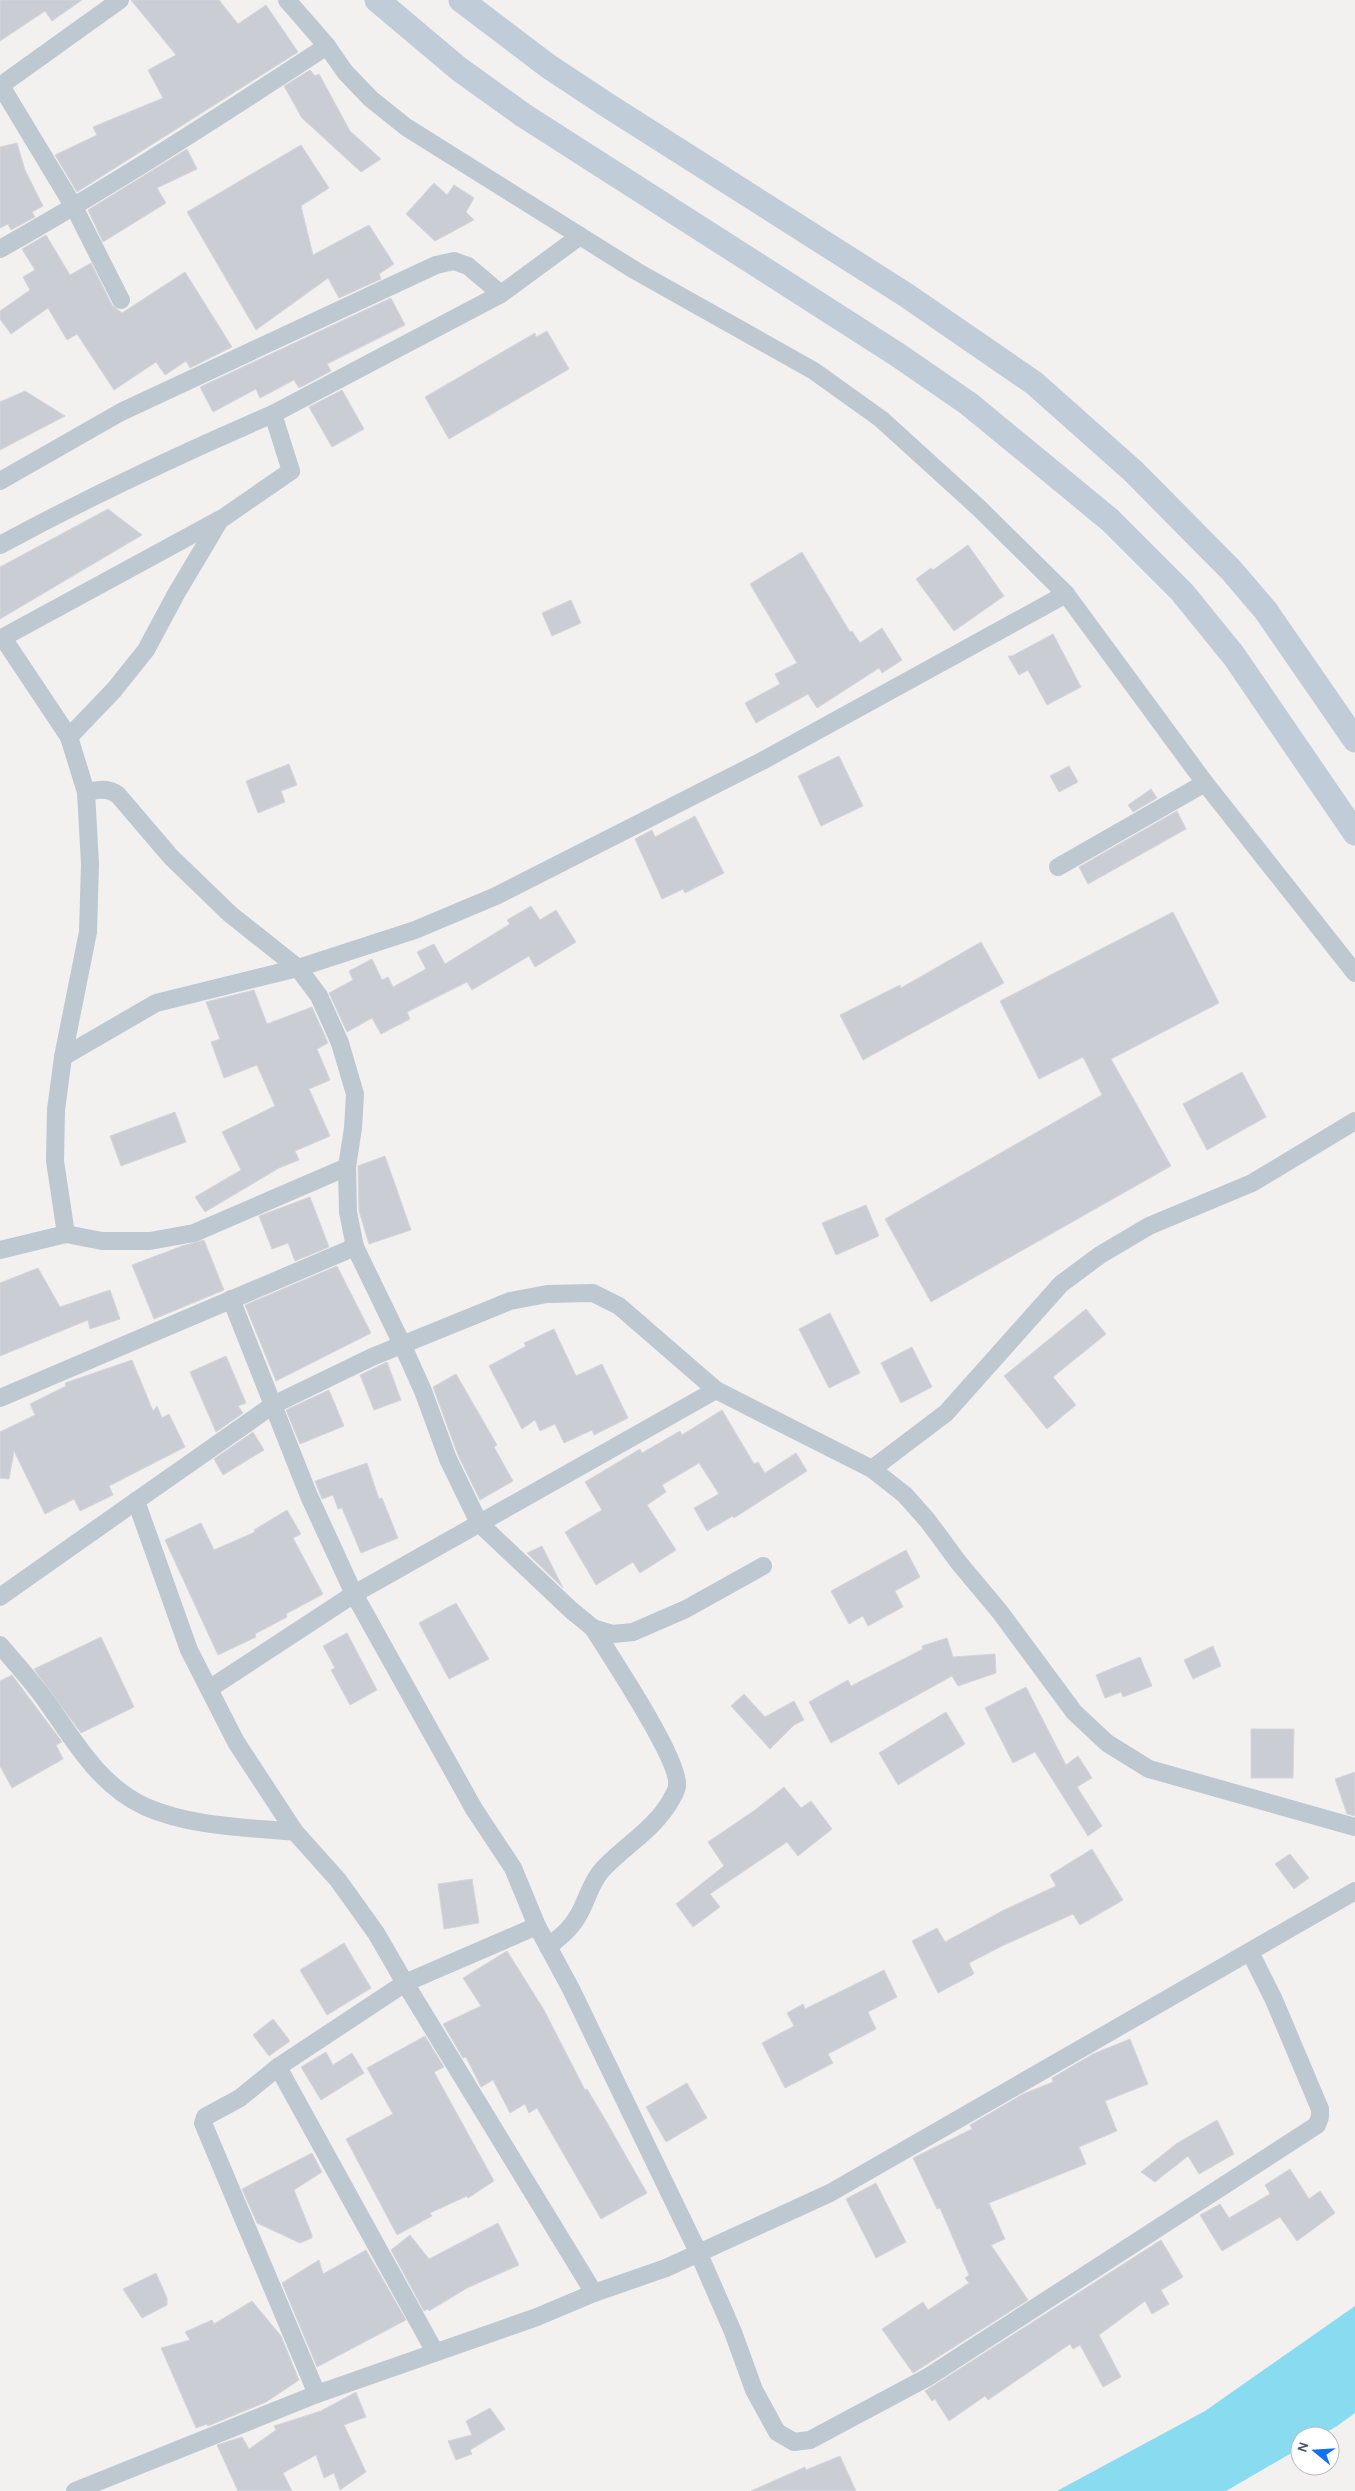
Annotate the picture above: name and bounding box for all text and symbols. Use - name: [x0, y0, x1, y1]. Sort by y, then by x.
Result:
- north arrow: [1290, 2426, 1340, 2476]
- text: N: [1293, 2440, 1313, 2455]

